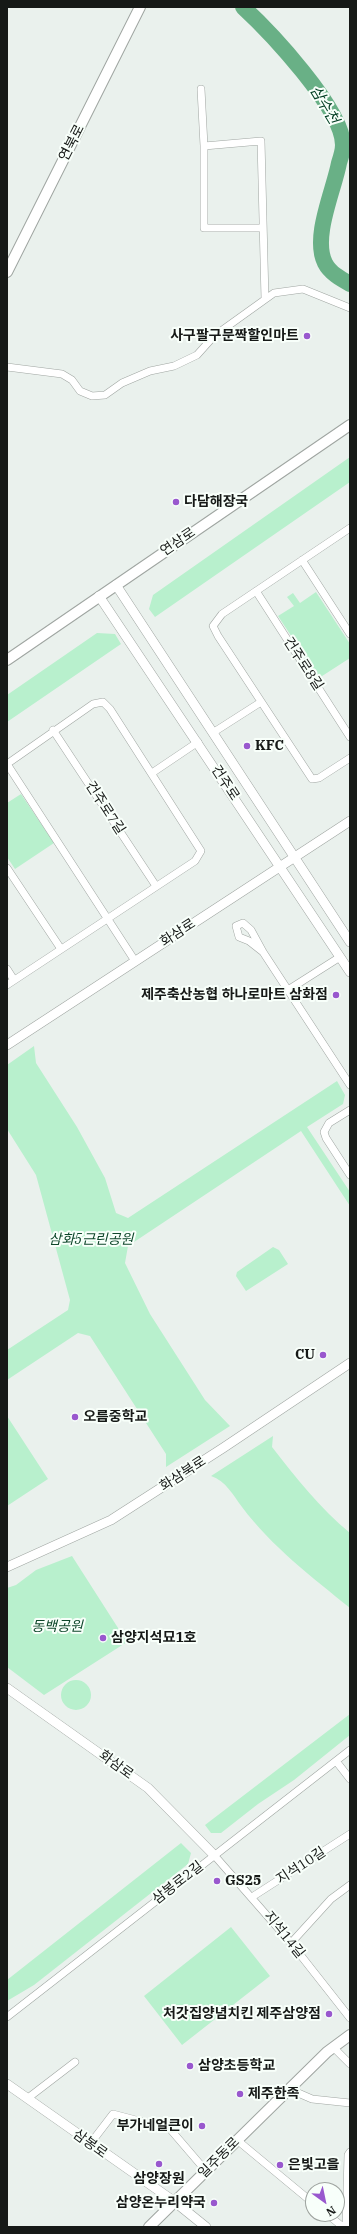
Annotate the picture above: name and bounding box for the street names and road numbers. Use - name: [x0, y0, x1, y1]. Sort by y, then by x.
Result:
- street label: 연북로: [56, 122, 88, 164]
- street label: 연삼로: [157, 524, 199, 560]
- street label: 건주로8길: [280, 634, 326, 694]
- street label: 건주로: [207, 762, 243, 804]
- street label: 건주로7길: [82, 778, 128, 838]
- street label: 화삼로: [157, 915, 199, 951]
- street label: 화삼북로: [157, 1453, 209, 1495]
- street label: 화삼로: [95, 1747, 137, 1783]
- street label: 지석10길: [273, 1844, 329, 1888]
- street label: 삼봉로2길: [149, 1858, 207, 1908]
- street label: 지석14길: [260, 1908, 308, 1962]
- street label: 삼봉로: [69, 2126, 111, 2162]
- street label: 일주동로: [195, 2134, 243, 2182]

